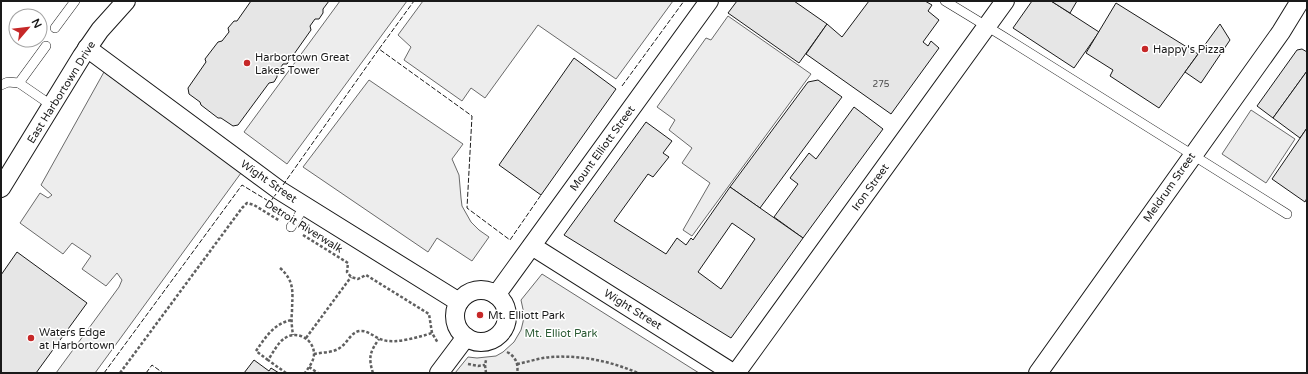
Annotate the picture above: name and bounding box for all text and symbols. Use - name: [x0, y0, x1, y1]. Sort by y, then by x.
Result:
- north arrow: [8, 8, 48, 48]
- text: N: [29, 17, 44, 30]
- street label: East Harbortown Drive: [25, 39, 98, 146]
- place label: Happy's Pizza: [1153, 43, 1225, 56]
- marker: Happy's Pizza: [1140, 44, 1150, 54]
- place label: Harbortown Great Lakes Tower: [255, 51, 349, 77]
- marker: Harbortown Great Lakes Tower: [242, 58, 252, 68]
- house number: 275: [873, 79, 890, 90]
- street label: Mount Elliott Street: [567, 103, 638, 193]
- street label: Meldrum Street: [1141, 150, 1198, 224]
- street label: Wight Street: [238, 157, 299, 206]
- street label: Iron Street: [849, 161, 892, 213]
- street label: Detroit Riverwalk: [262, 197, 345, 256]
- street label: Wight Street: [601, 286, 664, 332]
- place label: Mt. Elliott Park: [488, 309, 565, 322]
- marker: Mt. Elliott Park: [475, 310, 485, 320]
- place label: Waters Edge at Harbortown: [39, 326, 115, 352]
- park label: Mt. Elliot Park: [525, 327, 597, 340]
- marker: Waters Edge at Harbortown: [26, 333, 36, 343]

